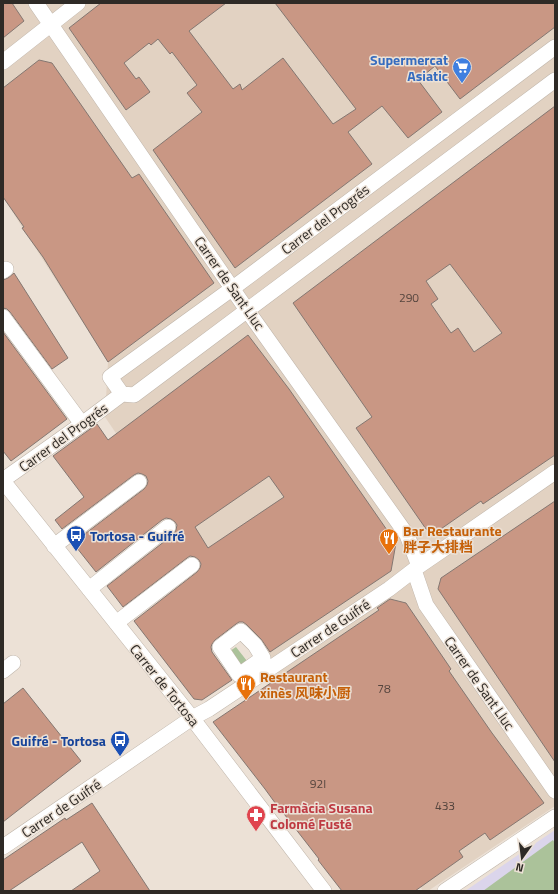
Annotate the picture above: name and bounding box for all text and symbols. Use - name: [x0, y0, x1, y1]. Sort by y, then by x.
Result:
- place label: Supermercat Asiatic: [370, 49, 448, 86]
- supermarket icon: Supermercat Asiatic: [451, 56, 473, 84]
- street label: Carrer del Progrés: [276, 179, 374, 259]
- street label: Carrer de Sant Lluc: [190, 232, 270, 334]
- house number: 290: [399, 288, 419, 307]
- street label: Carrer del Progrés: [14, 397, 112, 477]
- place label: Bar Restaurante 胖子大排档: [403, 520, 502, 557]
- bus stop icon: Tortosa - Guifré: [65, 524, 87, 552]
- place label: Tortosa - Guifré: [90, 525, 185, 546]
- restaurant icon: Bar Restaurante 胖子大排档: [378, 527, 400, 555]
- street label: Carrer de Guifré: [286, 593, 374, 663]
- street label: Carrer de Sant Lluc: [440, 632, 520, 734]
- street label: Carrer de Tortosa: [125, 639, 205, 731]
- place label: Restaurant xinès 风味小厨: [260, 666, 351, 703]
- restaurant icon: Restaurant xinès 风味小厨: [235, 673, 257, 701]
- house number: 78: [377, 679, 391, 698]
- bus stop icon: Guifré - Tortosa: [109, 729, 131, 757]
- place label: Guifré - Tortosa: [12, 730, 106, 751]
- street label: Carrer de Guifré: [17, 773, 105, 843]
- house number: 92I: [310, 774, 326, 793]
- house number: 433: [435, 796, 455, 815]
- place label: Farmàcia Susana Colomé Fusté: [270, 797, 373, 834]
- pharmacy icon: Farmàcia Susana Colomé Fusté: [245, 804, 267, 832]
- north arrow: [502, 838, 542, 878]
- text: N: [514, 859, 525, 876]

